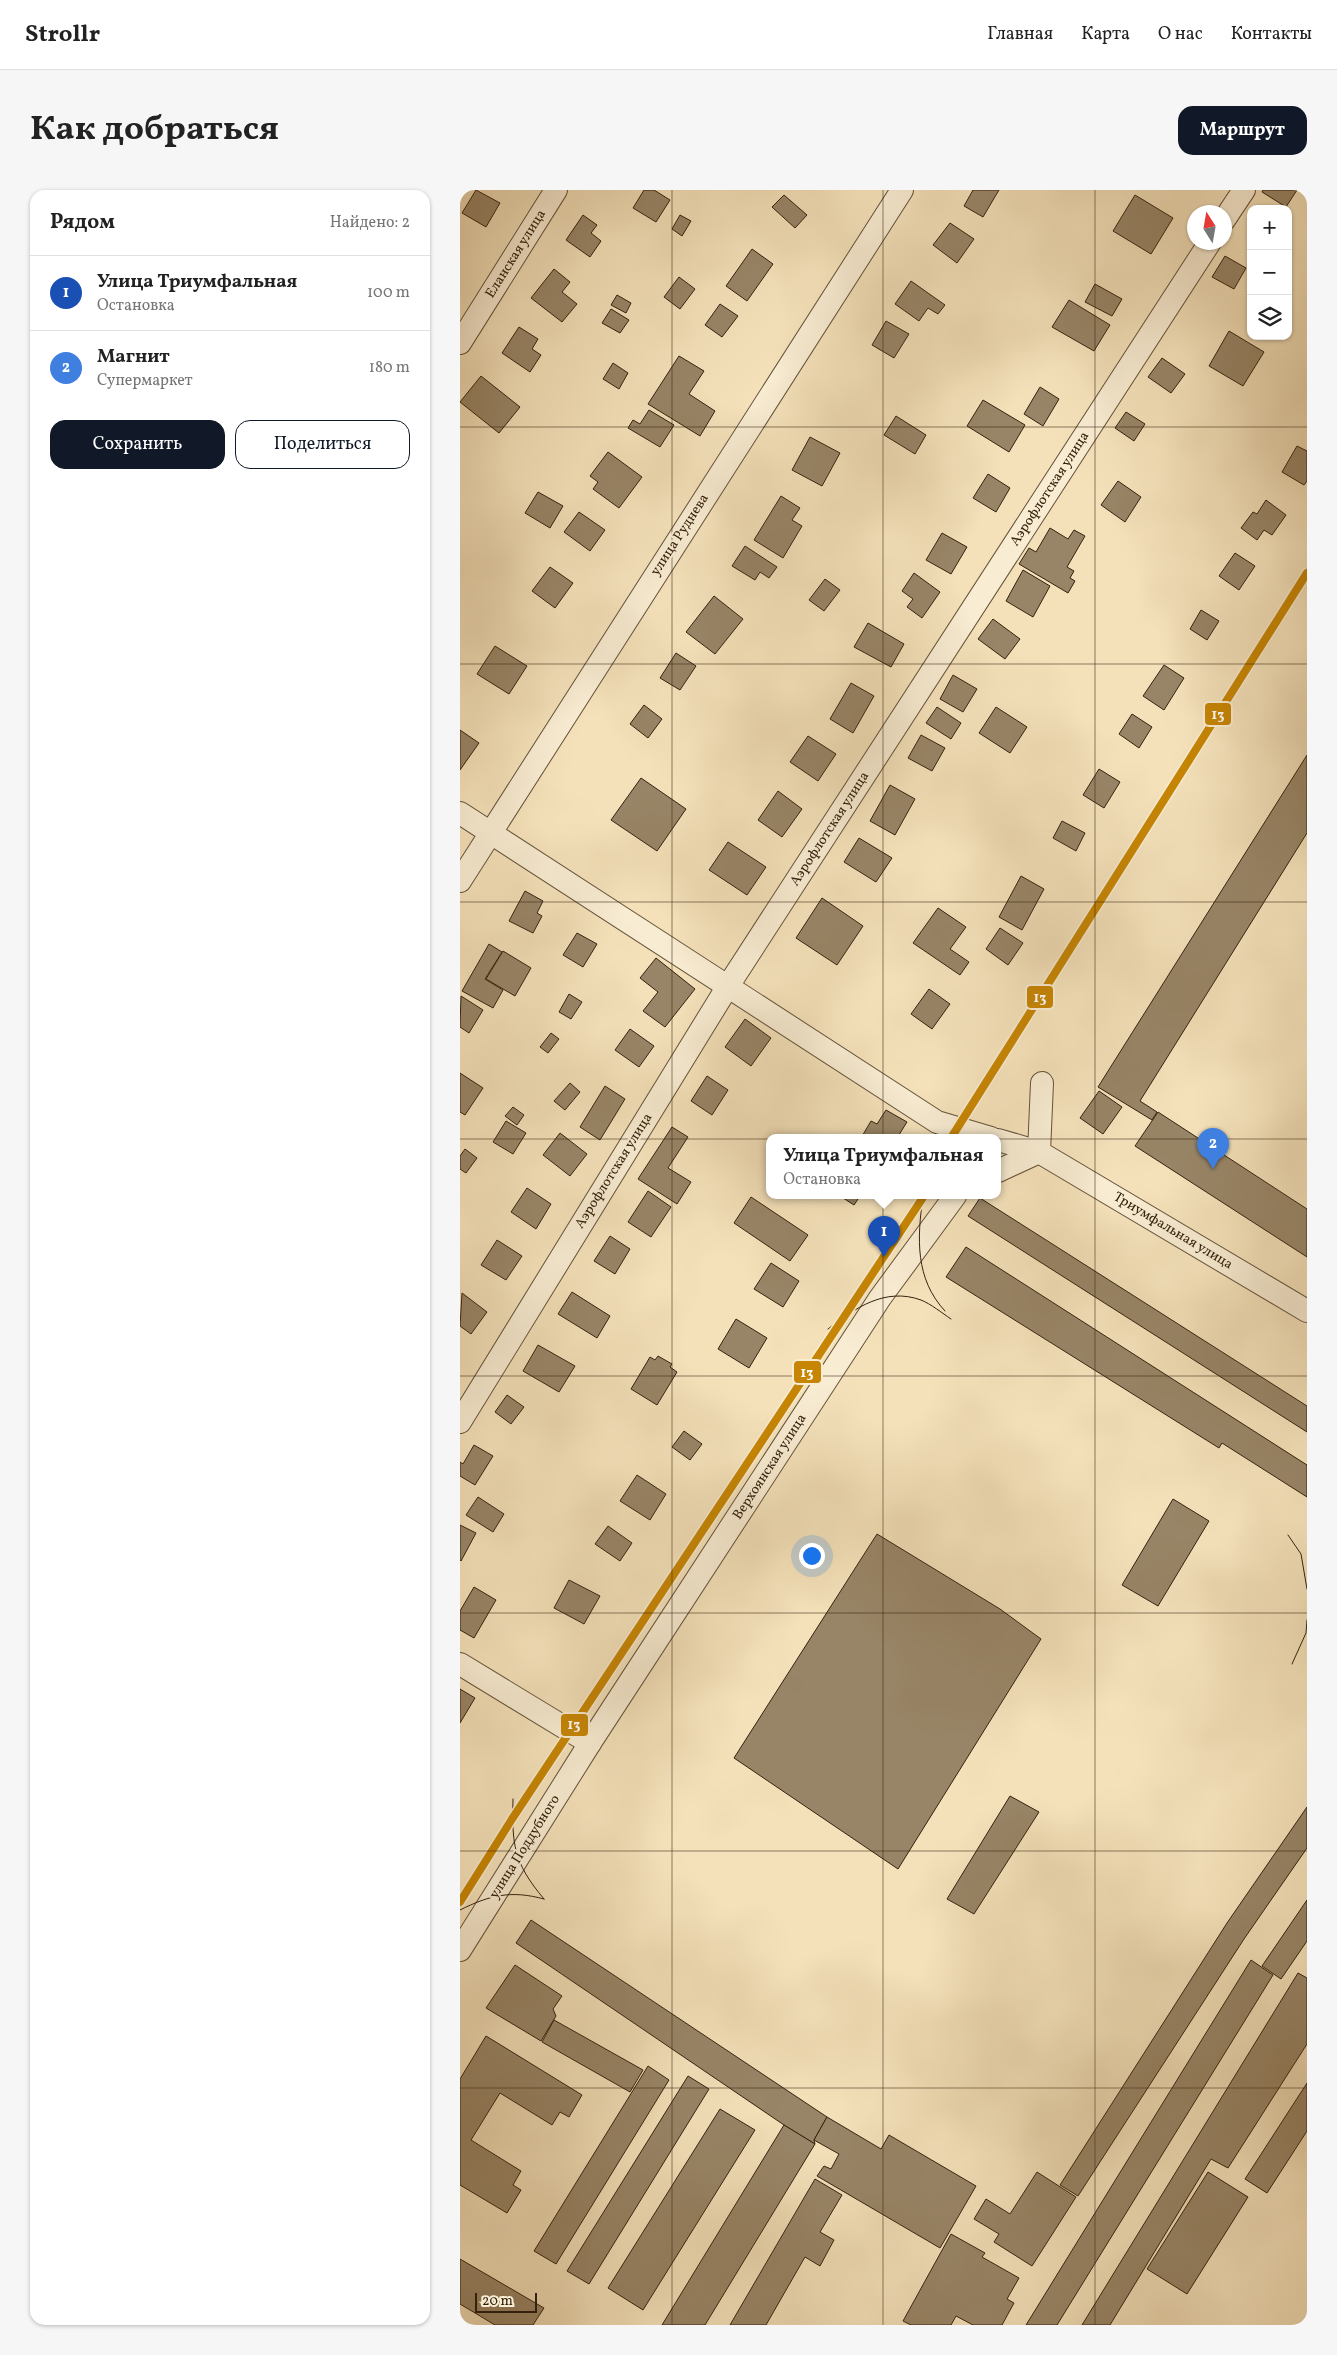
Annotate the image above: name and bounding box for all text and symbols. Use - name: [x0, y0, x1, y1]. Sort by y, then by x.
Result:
- text: Strollr: [25, 18, 100, 52]
- text: Главная: [987, 22, 1053, 47]
- text: Карта: [1081, 22, 1130, 47]
- text: О нас: [1158, 22, 1203, 47]
- text: Контакты: [1231, 22, 1312, 47]
- text: Как добраться: [30, 106, 279, 154]
- button: Маршрут: [1178, 106, 1307, 155]
- north arrow: [1187, 205, 1232, 250]
- map controls: [1247, 205, 1292, 340]
- button: +: [1247, 205, 1292, 250]
- street label: Еланская улица: [481, 206, 551, 302]
- text: Рядом: [50, 208, 115, 237]
- text: Найдено: 2: [330, 212, 410, 234]
- button: −: [1247, 250, 1292, 295]
- text: Улица Триумфальная: [97, 269, 297, 295]
- text: 1: [63, 282, 69, 304]
- text: 100 m: [367, 282, 410, 304]
- text: Остановка: [97, 295, 175, 317]
- button: layers: [1247, 295, 1292, 340]
- text: Магнит: [97, 344, 170, 370]
- text: 2: [62, 357, 70, 379]
- text: 180 m: [369, 357, 410, 379]
- text: Супермаркет: [97, 370, 193, 392]
- button: Сохранить: [50, 420, 225, 469]
- button: Поделиться: [235, 420, 410, 469]
- street label: Аэрофлотская улица: [1006, 428, 1094, 550]
- street label: улица Руднева: [646, 490, 714, 580]
- line badge: 13: [1204, 702, 1232, 726]
- text: 13: [1212, 706, 1224, 725]
- street label: Аэрофлотская улица: [786, 768, 874, 890]
- line badge: 13: [1026, 985, 1054, 1009]
- text: 13: [1034, 989, 1046, 1008]
- street label: Аэрофлотская улица: [571, 1110, 657, 1232]
- pin: 2: [1197, 1128, 1229, 1169]
- popup: [766, 1134, 1001, 1199]
- text: Улица Триумфальная: [783, 1143, 984, 1169]
- text: Остановка: [783, 1169, 861, 1191]
- street label: Триумфальная улица: [1110, 1188, 1236, 1274]
- pin: 1: [868, 1216, 900, 1257]
- line badge: 13: [793, 1360, 822, 1384]
- text: 13: [801, 1364, 813, 1383]
- street label: Верхоянская улица: [729, 1410, 811, 1524]
- your location: [799, 1543, 825, 1569]
- line badge: 13: [560, 1713, 589, 1737]
- text: 13: [568, 1716, 580, 1735]
- street label: улица Поддубного: [485, 1791, 565, 1903]
- scale bar: [475, 2290, 538, 2313]
- text: 20 m: [482, 2292, 513, 2311]

